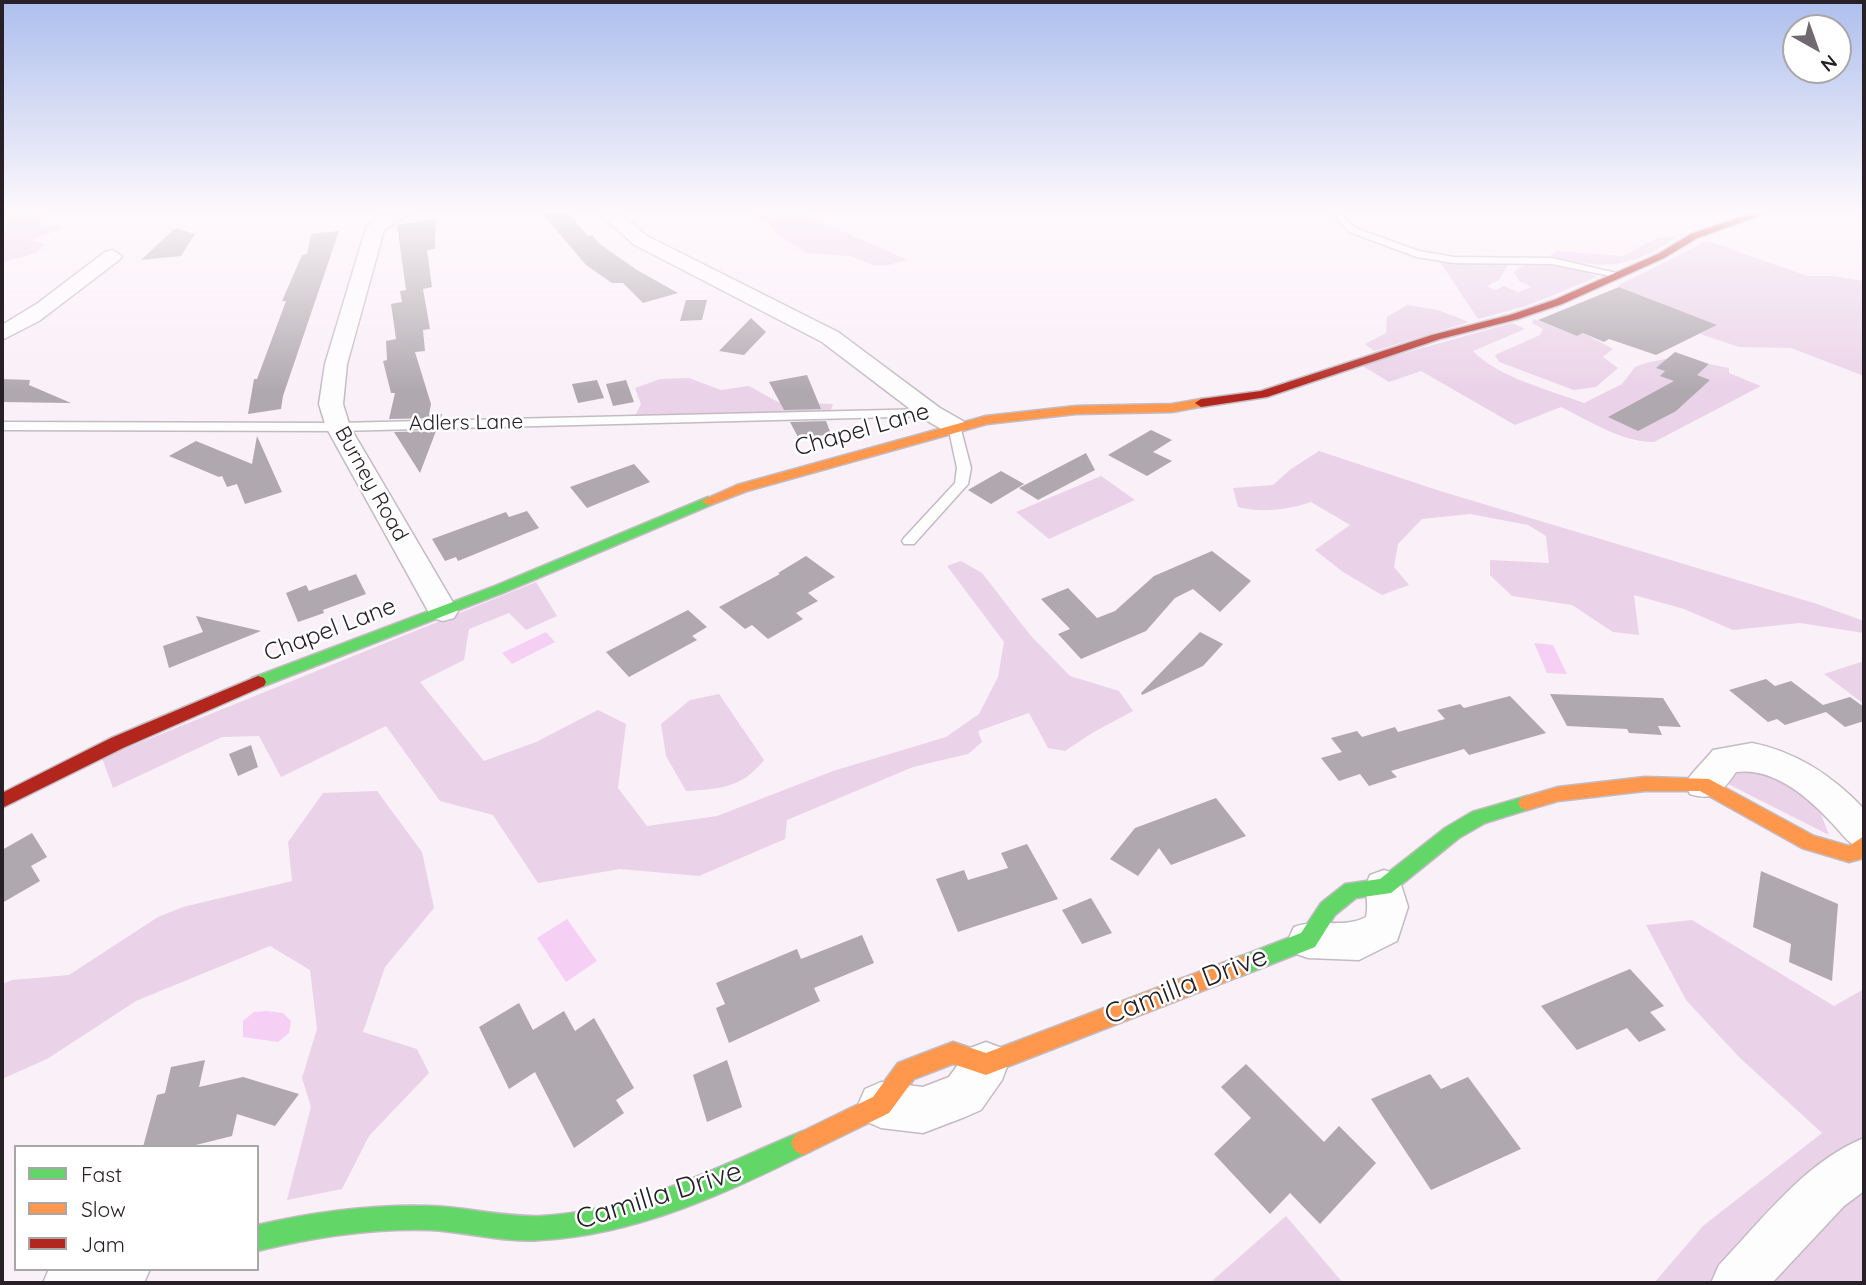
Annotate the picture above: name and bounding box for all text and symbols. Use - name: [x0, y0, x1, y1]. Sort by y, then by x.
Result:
- north arrow: [1782, 14, 1852, 84]
- text: N: [1816, 50, 1842, 77]
- street label: Chapel Lane: [791, 397, 933, 463]
- street label: Adlers Lane: [409, 409, 523, 437]
- street label: Burney Road: [329, 422, 413, 546]
- street label: Chapel Lane: [260, 592, 400, 668]
- street label: Camilla Drive: [1100, 940, 1272, 1032]
- legend: [14, 1145, 259, 1271]
- street label: Camilla Drive: [572, 1155, 746, 1237]
- text: Fast: [81, 1161, 122, 1187]
- text: Slow: [81, 1196, 126, 1222]
- text: Jam: [81, 1231, 125, 1257]

